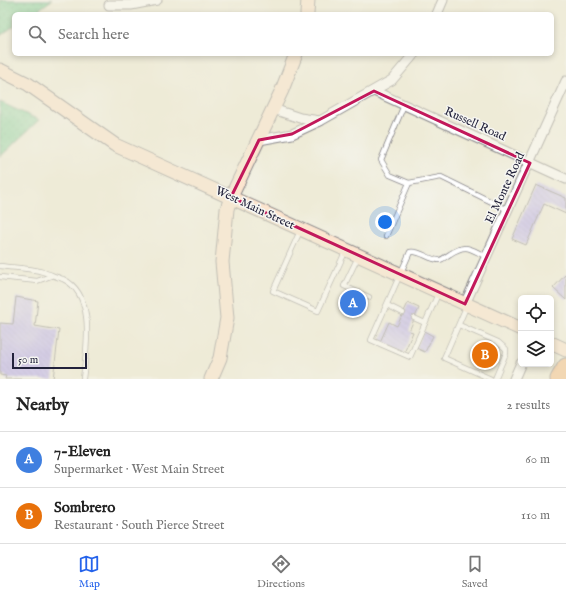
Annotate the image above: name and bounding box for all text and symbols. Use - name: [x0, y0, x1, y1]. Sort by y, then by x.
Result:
- search box: [12, 12, 554, 56]
- icon: search: [26, 23, 48, 45]
- text: Search here: [58, 25, 129, 44]
- street label: Russell Road: [442, 104, 509, 144]
- street label: El Monte Road: [482, 149, 528, 226]
- street label: West Main Street: [213, 183, 297, 233]
- your location: [375, 212, 395, 232]
- pin: A: [340, 288, 366, 318]
- map controls: [518, 295, 554, 367]
- button: locate: [518, 295, 554, 331]
- button: layers: [518, 331, 554, 367]
- pin: B: [472, 340, 498, 370]
- scale bar: [12, 351, 87, 370]
- text: 50 m: [18, 353, 38, 367]
- text: Nearby: [16, 395, 69, 416]
- text: 2 results: [506, 397, 550, 414]
- text: 7-Eleven: [54, 442, 111, 461]
- text: A: [25, 451, 33, 468]
- text: 60 m: [525, 451, 550, 468]
- text: Supermarket · West Main Street: [54, 461, 224, 478]
- text: Sombrero: [54, 498, 115, 517]
- text: B: [25, 507, 33, 524]
- text: 110 m: [521, 507, 550, 524]
- text: Restaurant · South Pierce Street: [54, 517, 224, 534]
- tab: Map: [78, 553, 100, 591]
- tab: Directions: [257, 553, 305, 591]
- tab: Saved: [462, 553, 488, 591]

